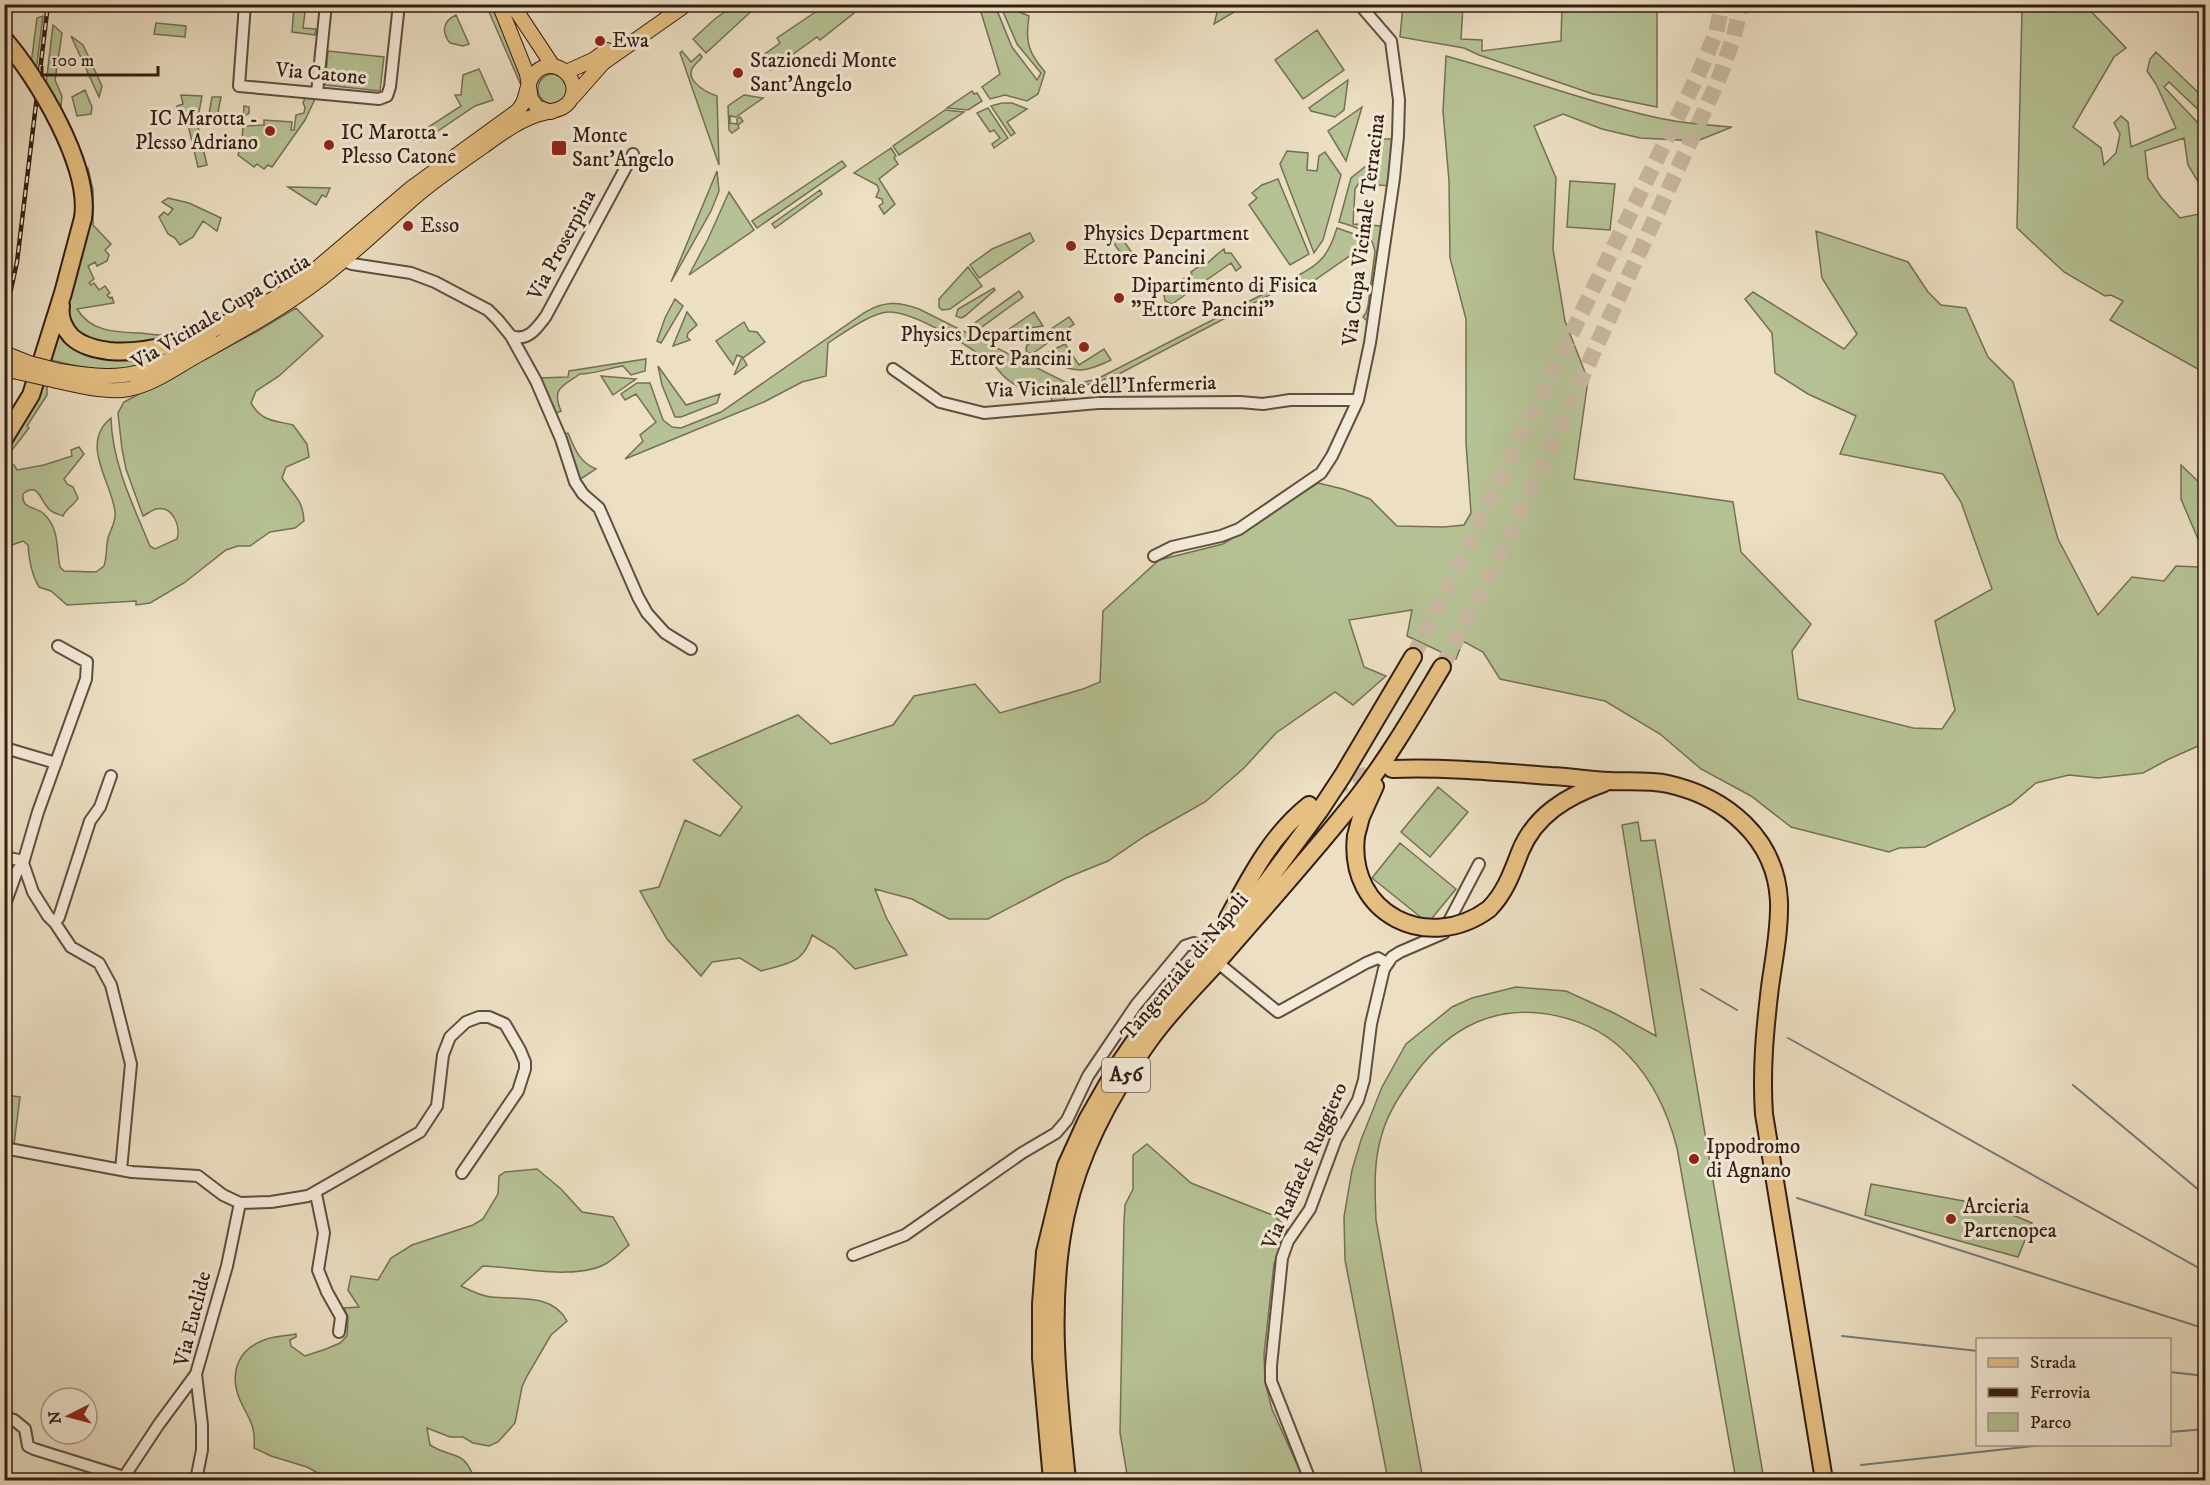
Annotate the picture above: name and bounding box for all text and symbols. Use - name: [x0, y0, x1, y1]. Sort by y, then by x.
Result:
- place label: Ewa: [612, 28, 649, 54]
- marker: Ewa: [593, 34, 607, 48]
- scale bar: [42, 39, 158, 77]
- place label: Stazionedi Monte Sant'Angelo: [750, 48, 897, 98]
- text: 100 m: [51, 50, 94, 72]
- street label: Via Catone: [273, 57, 368, 91]
- marker: Stazionedi Monte Sant'Angelo: [731, 66, 745, 80]
- place label: IC Marotta - Plesso Adriano: [135, 106, 258, 156]
- street label: Via Cupa Vicinale Terracina: [1337, 112, 1391, 349]
- place label: IC Marotta - Plesso Catone: [341, 120, 456, 170]
- place label: Monte Sant'Angelo: [572, 123, 674, 173]
- marker: IC Marotta - Plesso Adriano: [263, 124, 277, 138]
- marker: IC Marotta - Plesso Catone: [322, 138, 336, 152]
- marker: Monte Sant'Angelo: [550, 139, 568, 157]
- street label: Via Proserpina: [522, 185, 602, 306]
- place label: Esso: [420, 213, 459, 239]
- marker: Esso: [401, 219, 415, 233]
- place label: Physics Department Ettore Pancini: [1083, 221, 1250, 271]
- marker: Physics Department Ettore Pancini: [1064, 239, 1078, 253]
- street label: Via Vicinale Cupa Cintia: [126, 248, 315, 376]
- place label: Dipartimento di Fisica "Ettore Pancini": [1131, 273, 1317, 323]
- marker: Dipartimento di Fisica "Ettore Pancini": [1112, 291, 1126, 305]
- place label: Physics Departiment Ettore Pancini: [900, 322, 1072, 372]
- marker: Physics Departiment Ettore Pancini: [1077, 340, 1091, 354]
- street label: Via Vicinale dell'Infermeria: [984, 370, 1217, 404]
- street label: Tangenziale di Napoli: [1116, 888, 1254, 1046]
- road number: A56: [1102, 1058, 1150, 1092]
- street label: Via Raffaele Ruggiero: [1256, 1078, 1354, 1255]
- place label: Ippodromo di Agnano: [1706, 1134, 1800, 1184]
- marker: Ippodromo di Agnano: [1687, 1152, 1701, 1166]
- place label: Arcieria Partenopea: [1963, 1194, 2057, 1244]
- marker: Arcieria Partenopea: [1944, 1212, 1958, 1226]
- street label: Via Euclide: [168, 1269, 217, 1370]
- legend: [1976, 1338, 2171, 1446]
- text: Strada: [2030, 1352, 2077, 1374]
- text: Ferrovia: [2030, 1382, 2091, 1404]
- north arrow: [39, 1386, 99, 1446]
- text: N: [44, 1410, 66, 1425]
- text: Parco: [2030, 1412, 2071, 1434]

